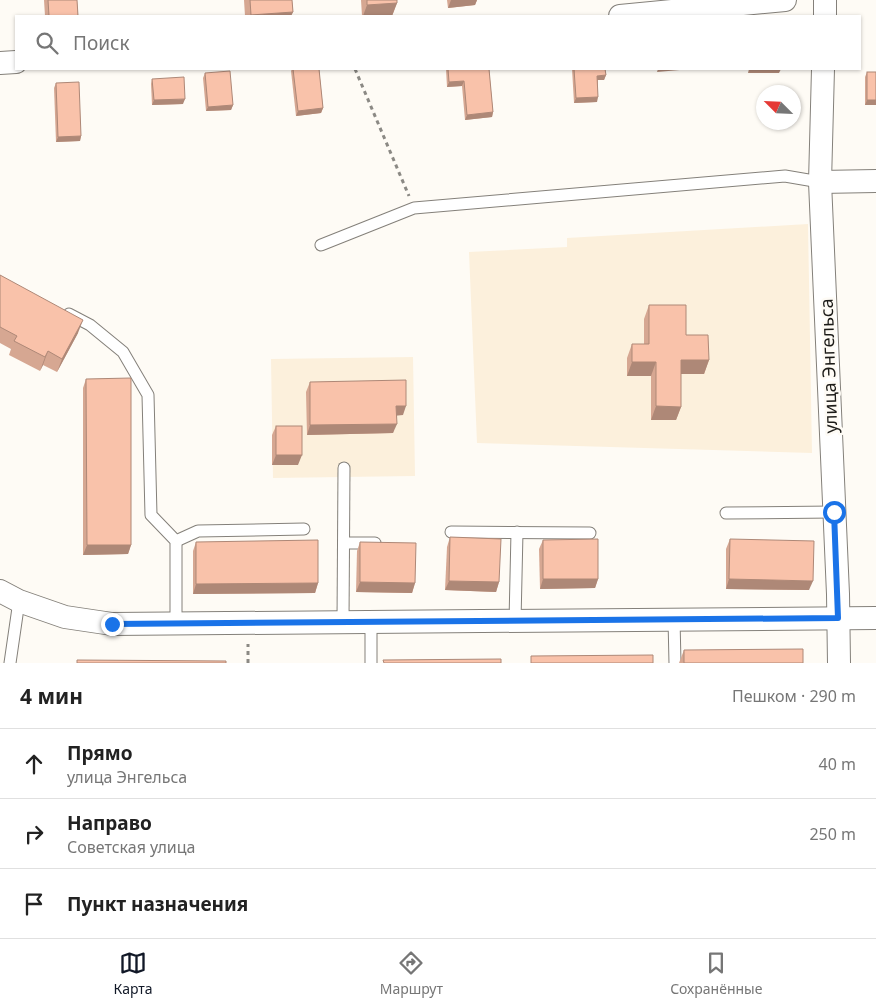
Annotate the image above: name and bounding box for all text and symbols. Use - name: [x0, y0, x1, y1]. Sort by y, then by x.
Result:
- search box: [15, 15, 861, 70]
- icon: search: [33, 29, 61, 57]
- text: Поиск: [73, 30, 129, 56]
- north arrow: [756, 85, 801, 130]
- street label: улица Энгельса: [814, 298, 842, 434]
- route start: [823, 501, 846, 524]
- route end: [101, 613, 124, 636]
- text: 4 мин: [20, 682, 83, 710]
- text: Пешком · 290 m: [732, 685, 856, 707]
- text: Прямо: [67, 740, 133, 766]
- icon: ahead: [20, 750, 48, 778]
- text: 40 m: [819, 753, 856, 775]
- text: улица Энгельса: [67, 766, 187, 788]
- text: Направо: [67, 810, 152, 836]
- icon: right: [20, 820, 48, 848]
- text: 250 m: [809, 823, 856, 845]
- text: Советская улица: [67, 836, 195, 858]
- icon: arrive: [20, 890, 48, 918]
- text: Пункт назначения: [67, 891, 248, 917]
- tab: Карта: [114, 949, 153, 998]
- tab: Маршрут: [380, 949, 443, 998]
- tab: Сохранённые: [670, 949, 762, 998]

